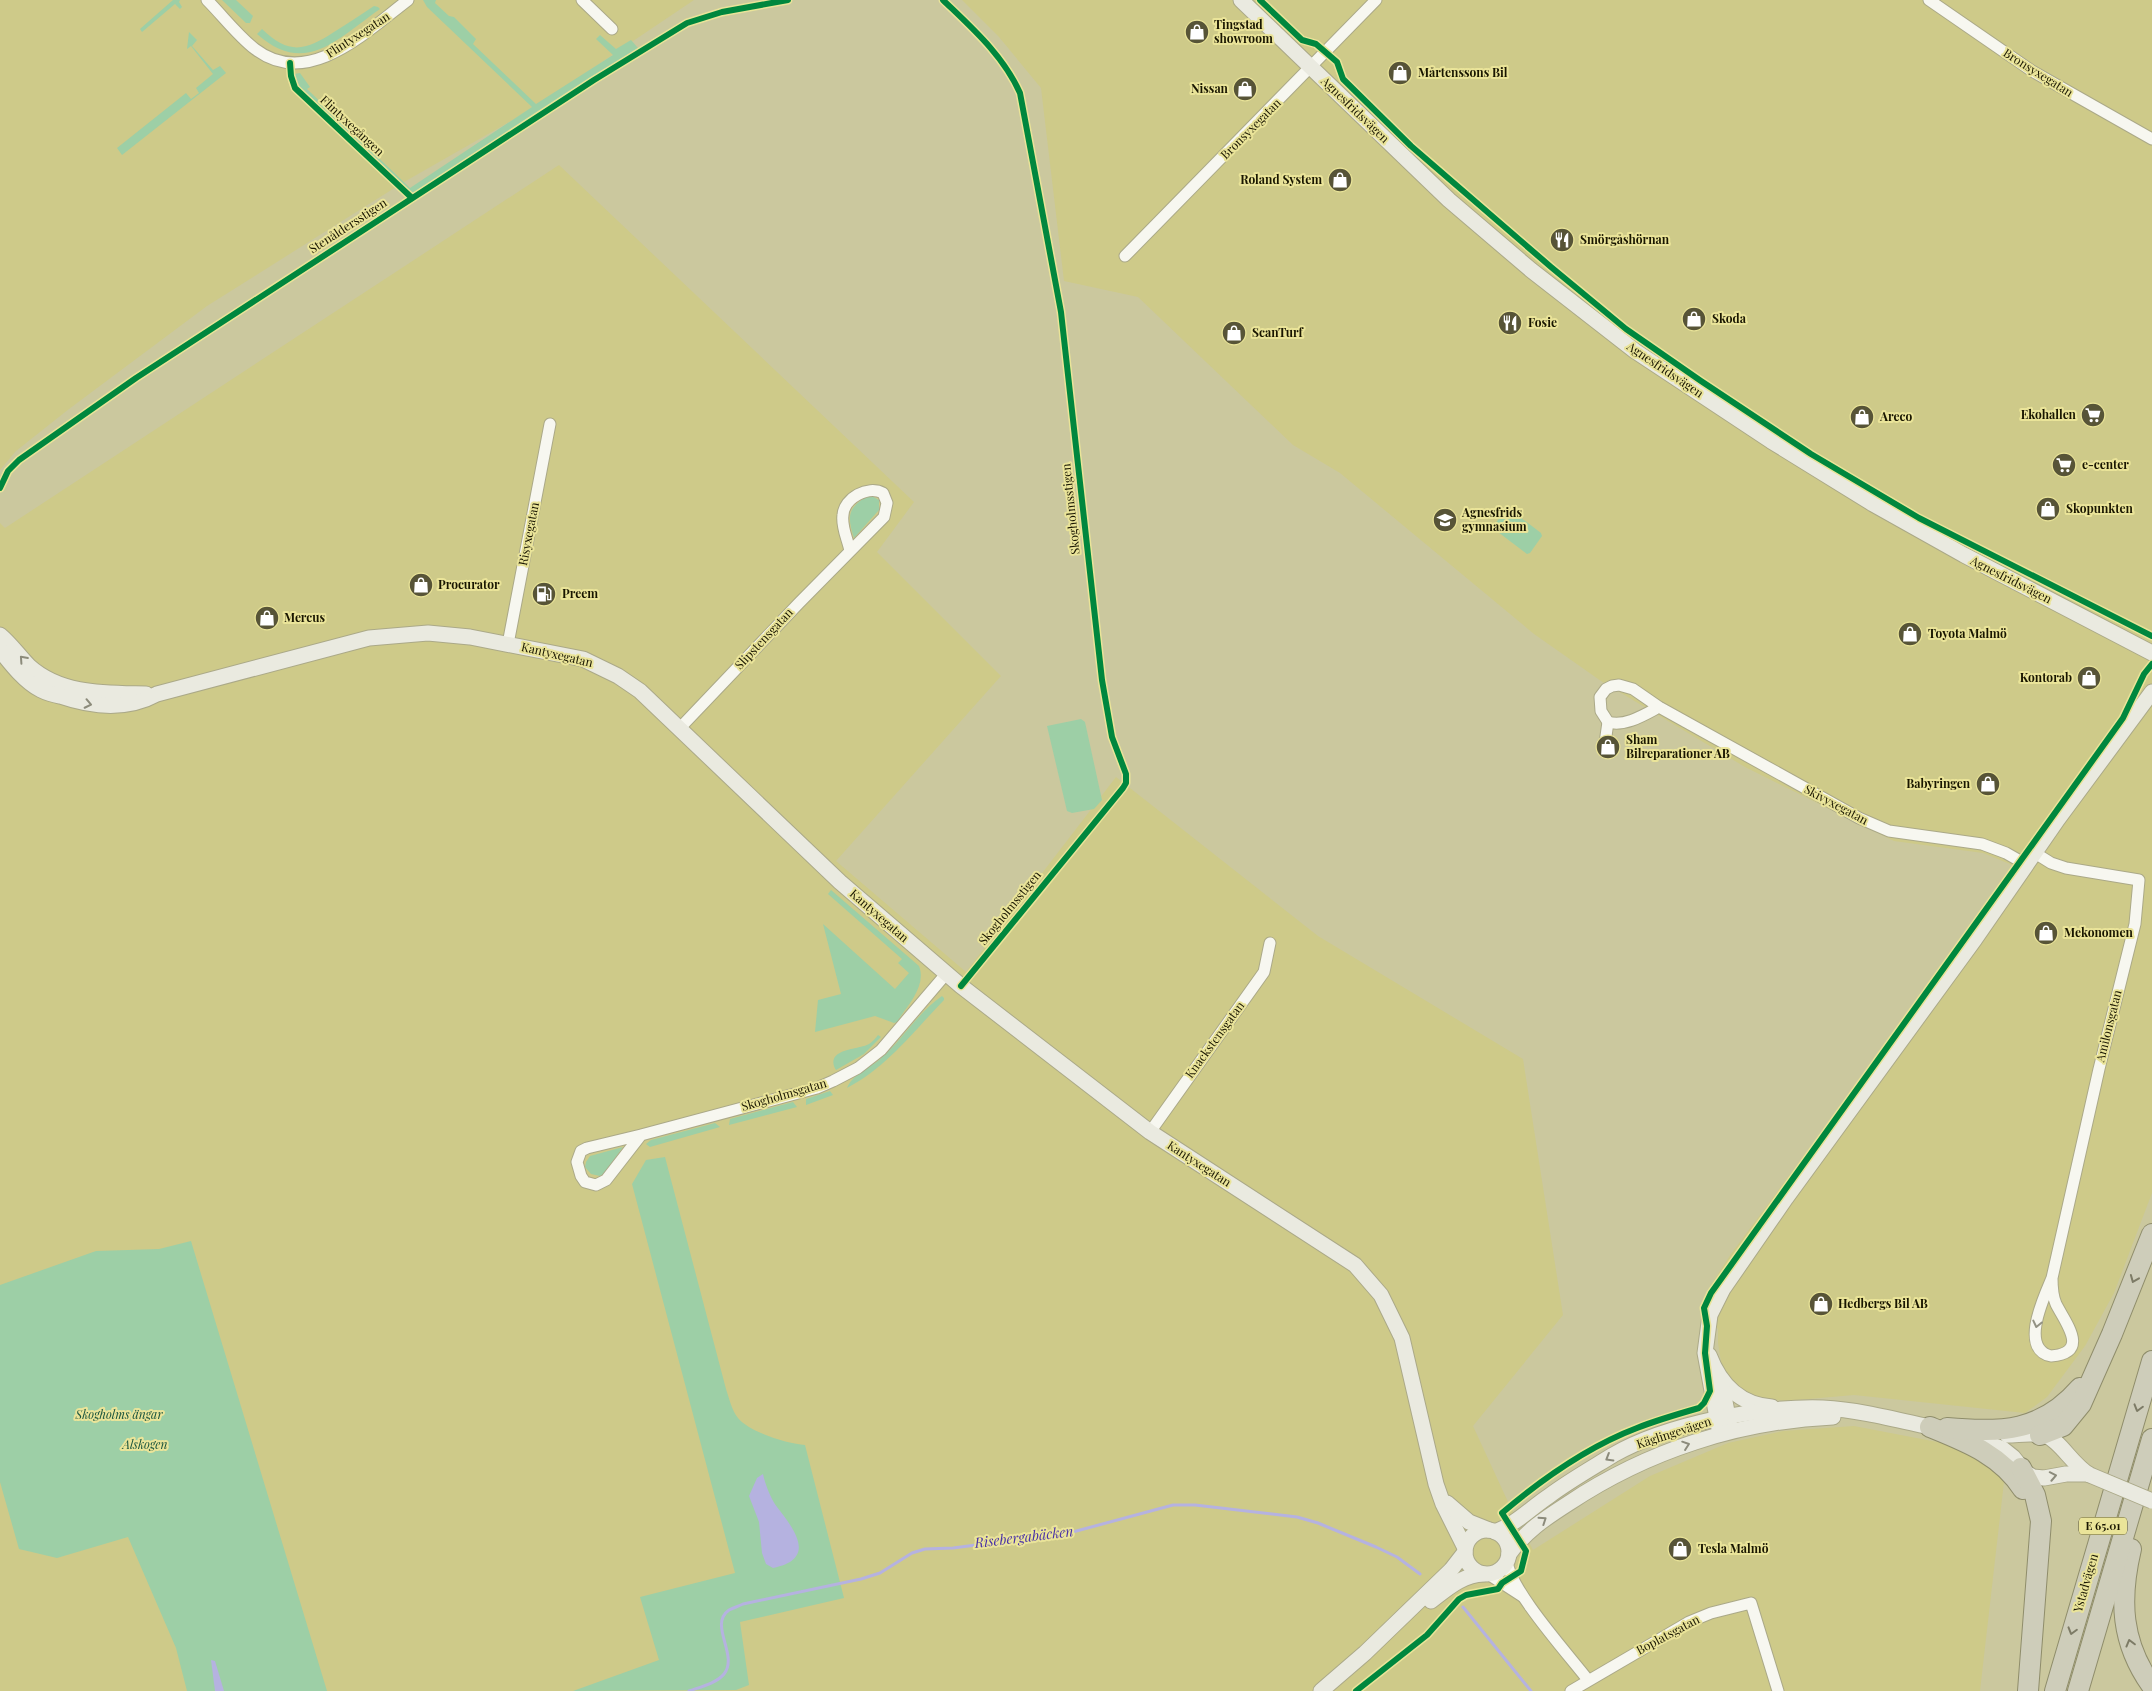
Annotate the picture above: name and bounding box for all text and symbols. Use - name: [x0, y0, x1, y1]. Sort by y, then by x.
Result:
- street label: Flintyxegatan: [323, 8, 392, 61]
- place label: Tingstad showroom: [1214, 16, 1273, 46]
- shop icon: Tingstad showroom: [1184, 19, 1210, 45]
- street label: Bronsyxegatan: [2001, 44, 2076, 100]
- shop icon: Mårtenssons Bil: [1387, 60, 1413, 86]
- place label: Mårtenssons Bil: [1418, 64, 1508, 80]
- street label: Agnesfridsvägen: [1317, 72, 1393, 146]
- shop icon: Nissan: [1232, 76, 1258, 102]
- place label: Nissan: [1191, 80, 1229, 96]
- street label: Flintyxegången: [317, 91, 388, 159]
- street label: Bronsyxegatan: [1217, 95, 1284, 162]
- shop icon: Roland System: [1327, 167, 1353, 193]
- place label: Roland System: [1240, 171, 1322, 187]
- street label: Stenåldersstigen: [306, 194, 389, 256]
- restaurant icon: Smörgåshörnan: [1549, 227, 1575, 253]
- place label: Smörgåshörnan: [1580, 231, 1670, 247]
- shop icon: Skoda: [1681, 306, 1707, 332]
- restaurant icon: Fosie: [1497, 310, 1523, 336]
- place label: Skoda: [1712, 310, 1747, 326]
- place label: Fosie: [1528, 314, 1557, 330]
- shop icon: ScanTurf: [1221, 320, 1247, 346]
- place label: ScanTurf: [1252, 324, 1304, 340]
- street label: Agnesfridsvägen: [1623, 337, 1707, 401]
- supermarket icon: Ekohallen: [2080, 402, 2106, 428]
- shop icon: Areco: [1849, 404, 1875, 430]
- place label: Ekohallen: [2021, 406, 2077, 422]
- place label: Areco: [1879, 408, 1912, 424]
- supermarket icon: e-center: [2051, 452, 2077, 478]
- place label: e-center: [2082, 456, 2129, 472]
- street label: Skogholmsstigen: [1057, 463, 1083, 555]
- shop icon: Skopunkten: [2035, 496, 2061, 522]
- place label: Skopunkten: [2066, 500, 2133, 516]
- street label: Risyxegatan: [514, 501, 542, 567]
- place label: Agnesfrids gymnasium: [1461, 504, 1527, 534]
- school or university icon: Agnesfrids gymnasium: [1432, 507, 1458, 533]
- street label: Agnesfridsvägen: [1967, 551, 2055, 606]
- shop icon: Procurator: [408, 572, 434, 598]
- place label: Procurator: [438, 576, 500, 592]
- fuel station icon: Preem: [531, 581, 557, 607]
- place label: Preem: [562, 585, 598, 601]
- street label: Slipstensgatan: [731, 604, 796, 672]
- shop icon: Mercus: [254, 605, 280, 631]
- place label: Mercus: [284, 609, 326, 625]
- shop icon: Toyota Malmö: [1897, 621, 1923, 647]
- place label: Toyota Malmö: [1928, 625, 2007, 641]
- street label: Kantyxegatan: [520, 638, 595, 670]
- one-way arrow: [20, 655, 29, 664]
- shop icon: Kontorab: [2076, 665, 2102, 691]
- place label: Kontorab: [2020, 669, 2072, 685]
- one-way arrow: [83, 698, 92, 709]
- place label: Sham Bilreparationer AB: [1626, 731, 1730, 761]
- shop icon: Sham Bilreparationer AB: [1595, 734, 1621, 760]
- shop icon: Babyringen: [1975, 771, 2001, 797]
- place label: Babyringen: [1906, 775, 1971, 791]
- street label: Skivyxegatan: [1802, 781, 1871, 828]
- street label: Skogholmsstigen: [974, 867, 1044, 948]
- street label: Kantyxegatan: [847, 885, 912, 945]
- shop icon: Mekonomen: [2033, 920, 2059, 946]
- place label: Mekonomen: [2064, 924, 2133, 940]
- street label: Amilonsgatan: [2091, 988, 2125, 1064]
- street label: Knackstensgatan: [1181, 998, 1247, 1081]
- street label: Skogholmsgatan: [739, 1074, 828, 1114]
- street label: Kantyxegatan: [1165, 1137, 1235, 1190]
- one-way arrow: [2130, 1274, 2141, 1283]
- shop icon: Hedbergs Bil AB: [1808, 1291, 1834, 1317]
- place label: Hedbergs Bil AB: [1838, 1295, 1928, 1311]
- one-way arrow: [2032, 1319, 2043, 1328]
- one-way arrow: [2134, 1403, 2144, 1412]
- park label: Skogholms ängar: [74, 1406, 163, 1422]
- street label: Käglingevägen: [1634, 1412, 1713, 1452]
- park label: Alskogen: [121, 1436, 168, 1452]
- one-way arrow: [1681, 1440, 1690, 1450]
- one-way arrow: [1606, 1451, 1615, 1461]
- one-way arrow: [2049, 1472, 2057, 1482]
- one-way arrow: [1537, 1517, 1547, 1526]
- road number: E 65.01: [2079, 1518, 2127, 1534]
- water label: Risebergabäcken: [973, 1521, 1074, 1552]
- shop icon: Tesla Malmö: [1667, 1536, 1693, 1562]
- place label: Tesla Malmö: [1698, 1540, 1769, 1556]
- street label: Ystadvägen: [2069, 1552, 2101, 1615]
- street label: Boplatsgatan: [1633, 1611, 1702, 1658]
- one-way arrow: [2068, 1626, 2078, 1634]
- one-way arrow: [2125, 1639, 2135, 1647]

